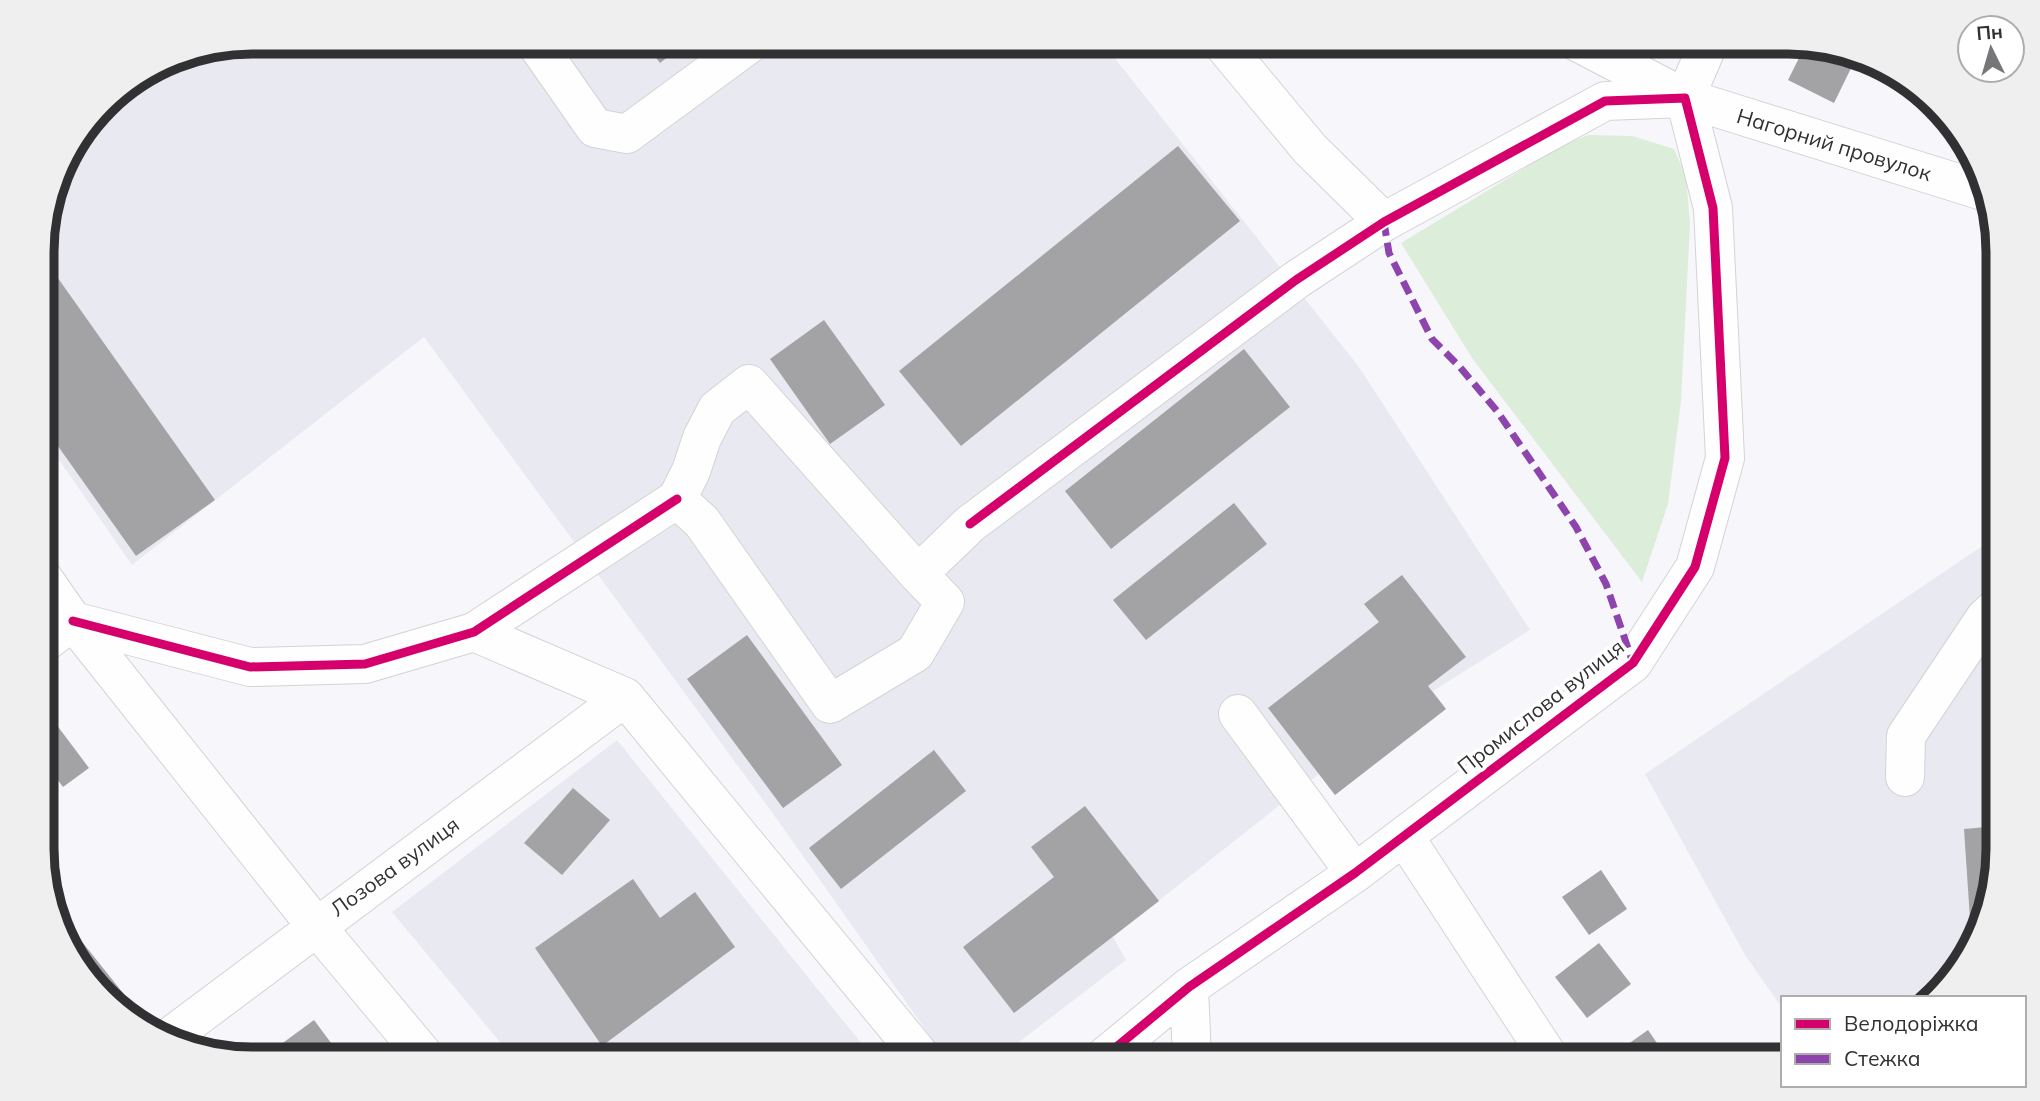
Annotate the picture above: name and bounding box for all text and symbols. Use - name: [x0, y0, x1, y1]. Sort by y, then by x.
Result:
- north arrow: [1956, 14, 2026, 84]
- text: Пн: [1975, 19, 2004, 45]
- street label: Нагорний провулок: [1734, 102, 1935, 186]
- street label: Промислова вулиця: [1452, 633, 1629, 779]
- street label: Лозова вулиця: [325, 811, 464, 922]
- legend: [1781, 996, 2026, 1087]
- text: Велодоріжка: [1844, 1010, 1979, 1036]
- text: Стежка: [1844, 1045, 1921, 1071]

